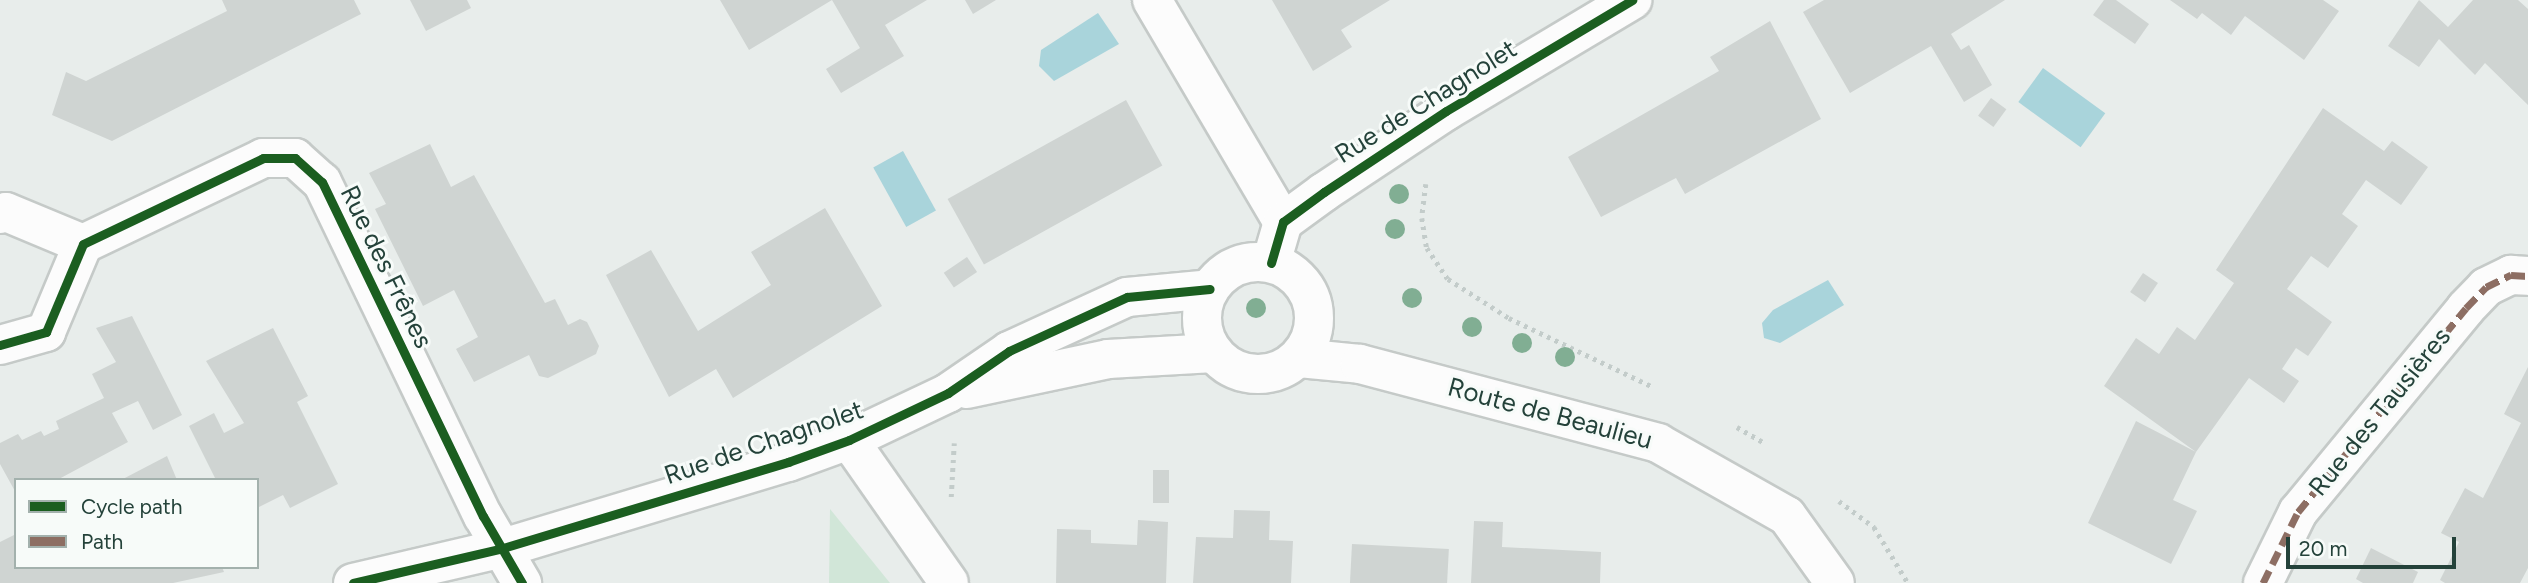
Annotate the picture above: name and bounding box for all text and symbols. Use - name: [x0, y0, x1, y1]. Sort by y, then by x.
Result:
- street label: Rue de Chagnolet: [1329, 34, 1523, 170]
- street label: Rue des Frênes: [333, 181, 439, 353]
- street label: Rue des Tausières: [2303, 322, 2457, 502]
- street label: Route de Beaulieu: [1444, 372, 1656, 456]
- street label: Rue de Chagnolet: [660, 394, 868, 492]
- legend: [14, 478, 259, 569]
- text: Cycle path: [81, 494, 182, 519]
- scale bar: [2290, 524, 2460, 568]
- text: Path: [81, 529, 123, 554]
- text: 20 m: [2299, 536, 2347, 561]

